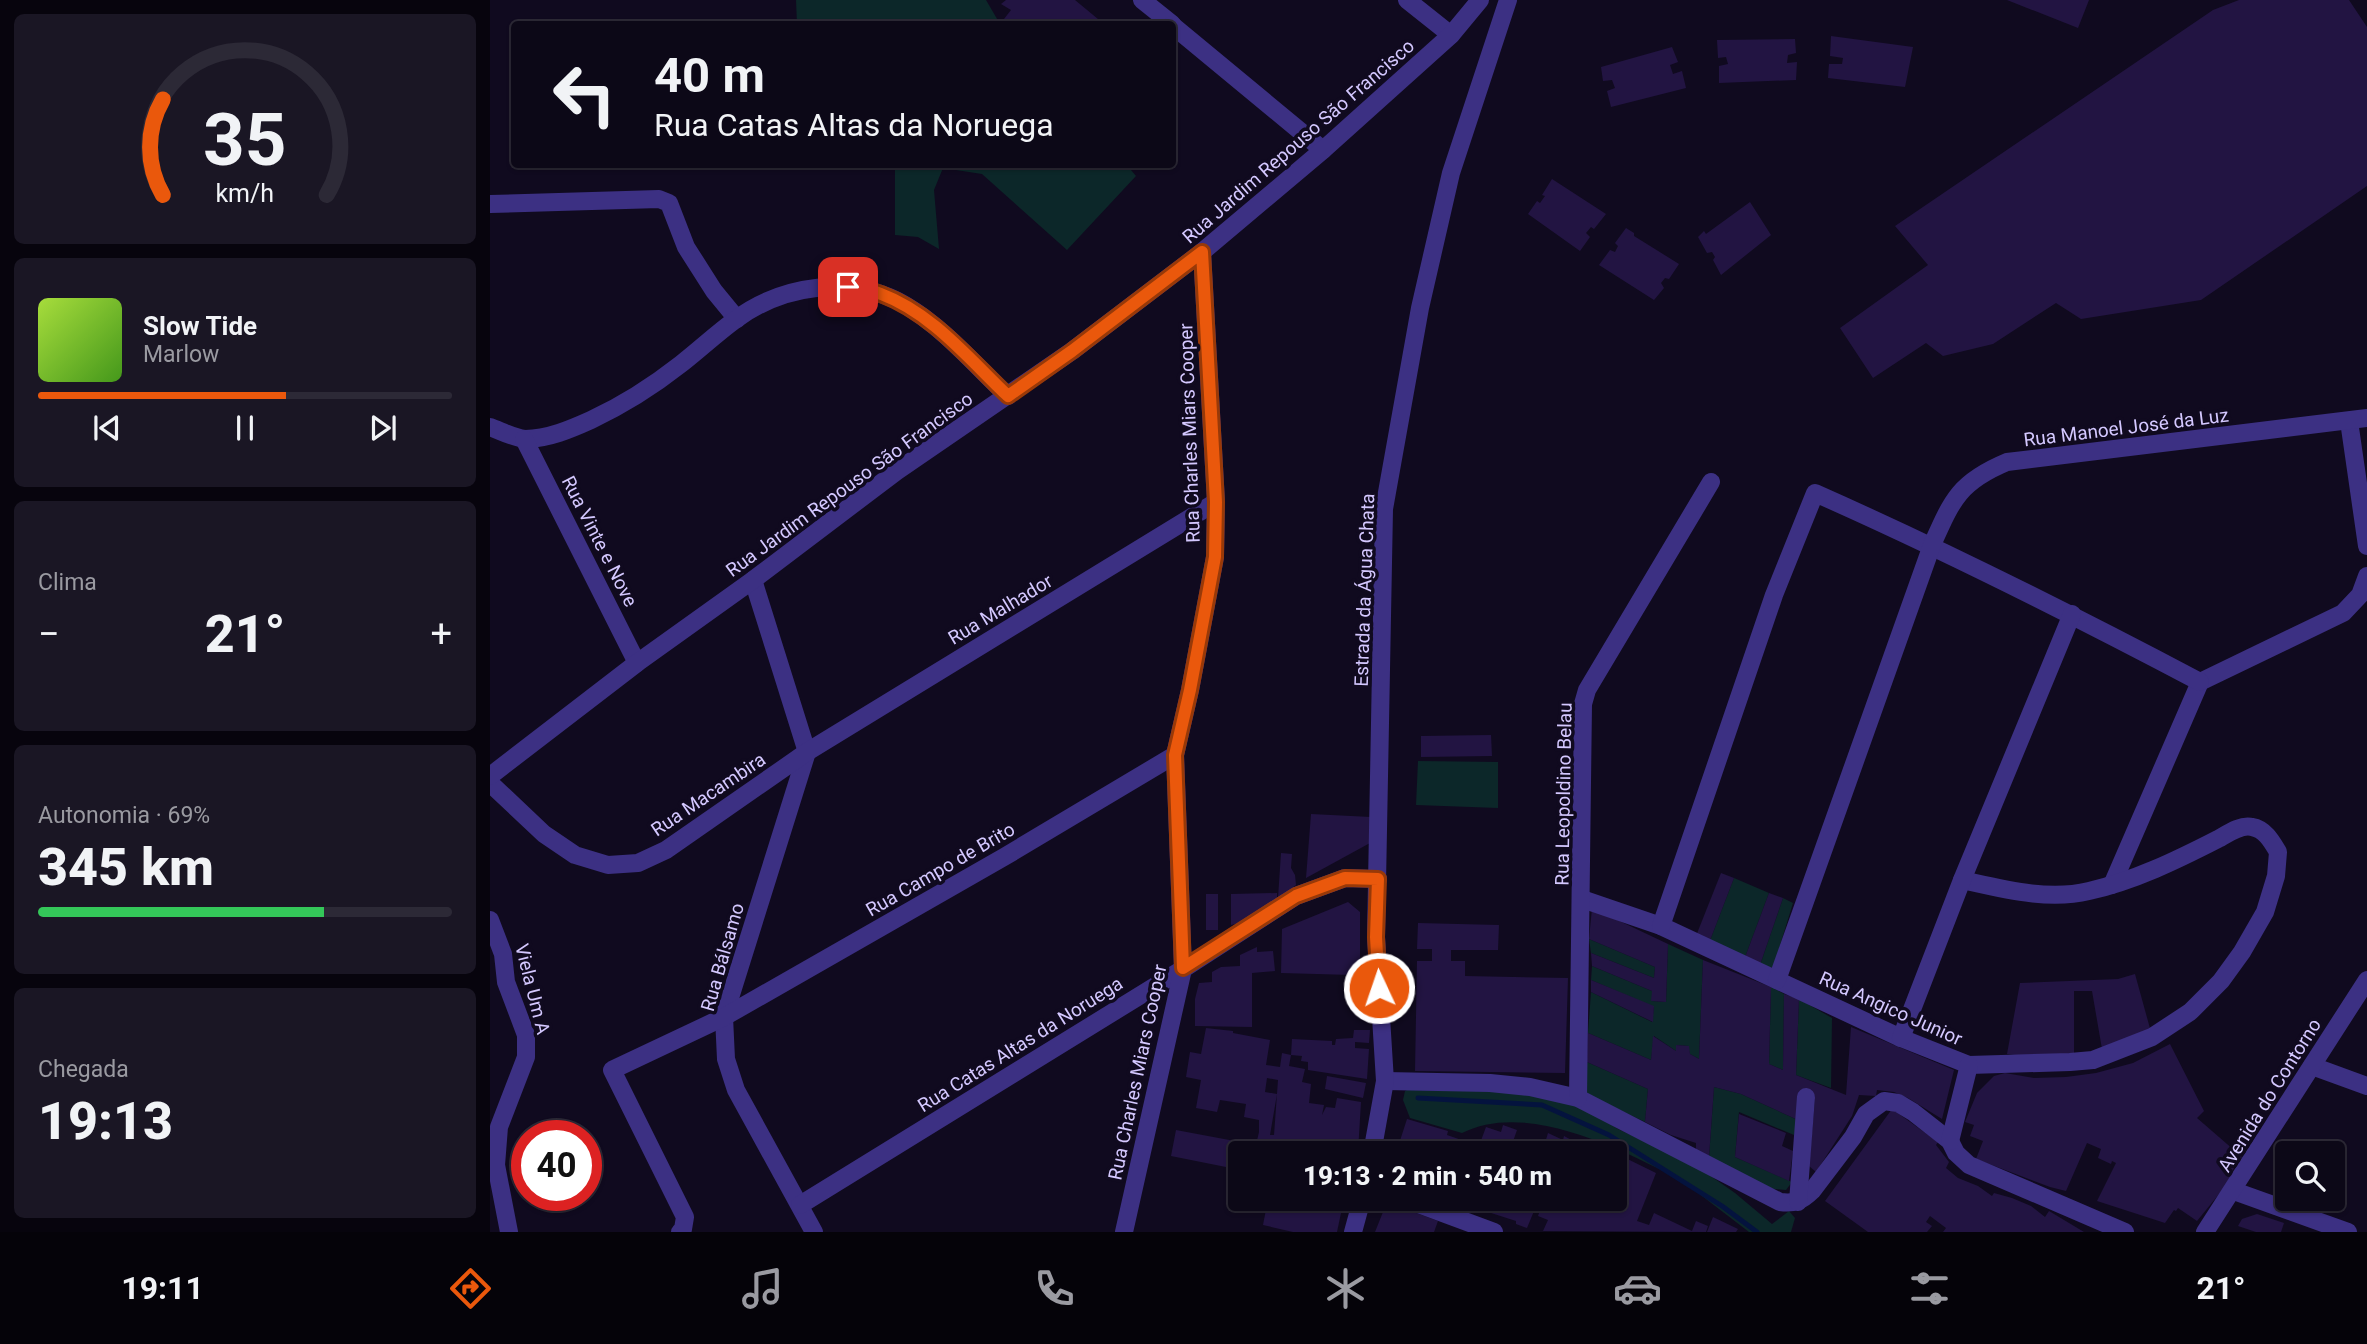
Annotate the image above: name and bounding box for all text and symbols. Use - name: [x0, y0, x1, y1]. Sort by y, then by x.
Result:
- street label: Rua Jardim Repouso São Francisco: [1178, 34, 1419, 248]
- text: 40 m: [654, 47, 765, 104]
- icon: left: [539, 49, 630, 140]
- text: 35: [203, 97, 287, 183]
- text: Rua Catas Altas da Noruega: [654, 106, 1054, 144]
- text: km/h: [216, 179, 274, 208]
- pin: [818, 257, 878, 317]
- icon: arrive: [829, 268, 867, 306]
- text: Slow Tide: [143, 311, 257, 341]
- street label: Rua Charles Miars Cooper: [1174, 322, 1205, 543]
- text: Marlow: [143, 341, 219, 368]
- street label: Rua Jardim Repouso São Francisco: [721, 387, 977, 582]
- street label: Rua Manoel José da Luz: [2022, 404, 2230, 451]
- icon: previous: [88, 409, 126, 447]
- icon: pause: [226, 409, 264, 447]
- icon: next: [364, 409, 402, 447]
- street label: Rua Vinte e Nove: [557, 472, 642, 610]
- street label: Estrada da Água Chata: [1350, 493, 1379, 687]
- text: Clima: [38, 569, 97, 596]
- street label: Rua Malhador: [944, 569, 1057, 650]
- text: 21°: [205, 604, 285, 665]
- text: −: [38, 612, 60, 656]
- text: +: [430, 612, 452, 656]
- street label: Rua Leopoldino Belau: [1550, 702, 1577, 886]
- street label: Rua Macambira: [647, 748, 770, 841]
- text: Autonomia · 69%: [38, 802, 210, 829]
- street label: Rua Campo de Brito: [862, 817, 1019, 921]
- text: 345 km: [38, 837, 214, 898]
- street label: Rua Bálsamo: [696, 900, 749, 1014]
- street label: Viela Um A: [510, 941, 555, 1037]
- position arrow: [1342, 951, 1416, 1025]
- street label: Rua Charles Miars Cooper: [1103, 962, 1172, 1182]
- street label: Rua Angico Junior: [1816, 967, 1966, 1051]
- street label: Rua Catas Altas da Noruega: [914, 972, 1127, 1117]
- street label: Avenida do Contorno: [2213, 1014, 2326, 1176]
- text: Chegada: [38, 1056, 129, 1083]
- text: 19:13: [38, 1091, 173, 1152]
- speed limit sign: 40: [511, 1120, 602, 1211]
- map controls: [2275, 1141, 2345, 1211]
- button: search: [2275, 1141, 2345, 1211]
- text: 19:13 · 2 min · 540 m: [1303, 1161, 1552, 1191]
- icon: directions: [446, 1264, 495, 1313]
- icon: music: [738, 1264, 787, 1313]
- icon: phone: [1030, 1264, 1079, 1313]
- icon: climate: [1321, 1264, 1370, 1313]
- icon: car: [1613, 1264, 1662, 1313]
- icon: filters: [1905, 1264, 1954, 1313]
- text: 19:11: [121, 1269, 204, 1307]
- text: 21°: [2196, 1269, 2246, 1307]

